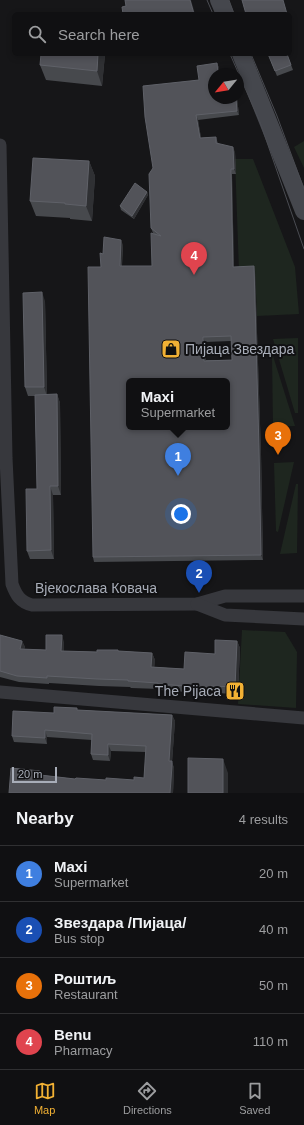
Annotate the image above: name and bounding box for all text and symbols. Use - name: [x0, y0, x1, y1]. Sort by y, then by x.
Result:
- search box: [12, 12, 292, 56]
- icon: search: [26, 23, 48, 45]
- text: Search here: [58, 26, 140, 43]
- north arrow: [208, 68, 244, 104]
- pin: 4: [181, 242, 207, 275]
- shop icon: Пијаца Звездара: [160, 338, 182, 360]
- place label: Пијаца Звездара: [185, 341, 295, 357]
- popup: [126, 378, 230, 430]
- text: Maxi: [141, 388, 174, 405]
- text: Supermarket: [141, 405, 215, 420]
- pin: 3: [265, 422, 291, 455]
- pin: 1: [165, 443, 191, 476]
- your location: [171, 504, 191, 524]
- pin: 2: [186, 560, 212, 593]
- street label: Вјекослава Ковача: [35, 580, 157, 596]
- restaurant icon: The Pijaca: [224, 680, 246, 702]
- place label: The Pijaca: [155, 683, 221, 699]
- scale bar: [12, 765, 57, 784]
- text: 20 m: [18, 768, 42, 780]
- text: Nearby: [16, 809, 74, 828]
- text: 4 results: [239, 812, 288, 827]
- text: Maxi: [54, 858, 87, 875]
- text: 1: [25, 866, 33, 881]
- text: 20 m: [259, 866, 288, 881]
- text: Supermarket: [54, 875, 128, 890]
- text: Звездара /Пијаца/: [54, 914, 186, 931]
- text: 2: [25, 922, 33, 937]
- text: 40 m: [259, 922, 288, 937]
- text: Bus stop: [54, 931, 105, 946]
- text: Роштиљ: [54, 970, 116, 987]
- text: 3: [25, 978, 33, 993]
- text: 50 m: [259, 978, 288, 993]
- text: Restaurant: [54, 987, 118, 1002]
- text: Benu: [54, 1026, 92, 1043]
- text: 4: [25, 1034, 33, 1049]
- text: 110 m: [253, 1034, 288, 1049]
- text: Pharmacy: [54, 1043, 113, 1058]
- tab: Map: [34, 1080, 56, 1116]
- tab: Directions: [123, 1080, 172, 1116]
- tab: Saved: [239, 1080, 270, 1116]

